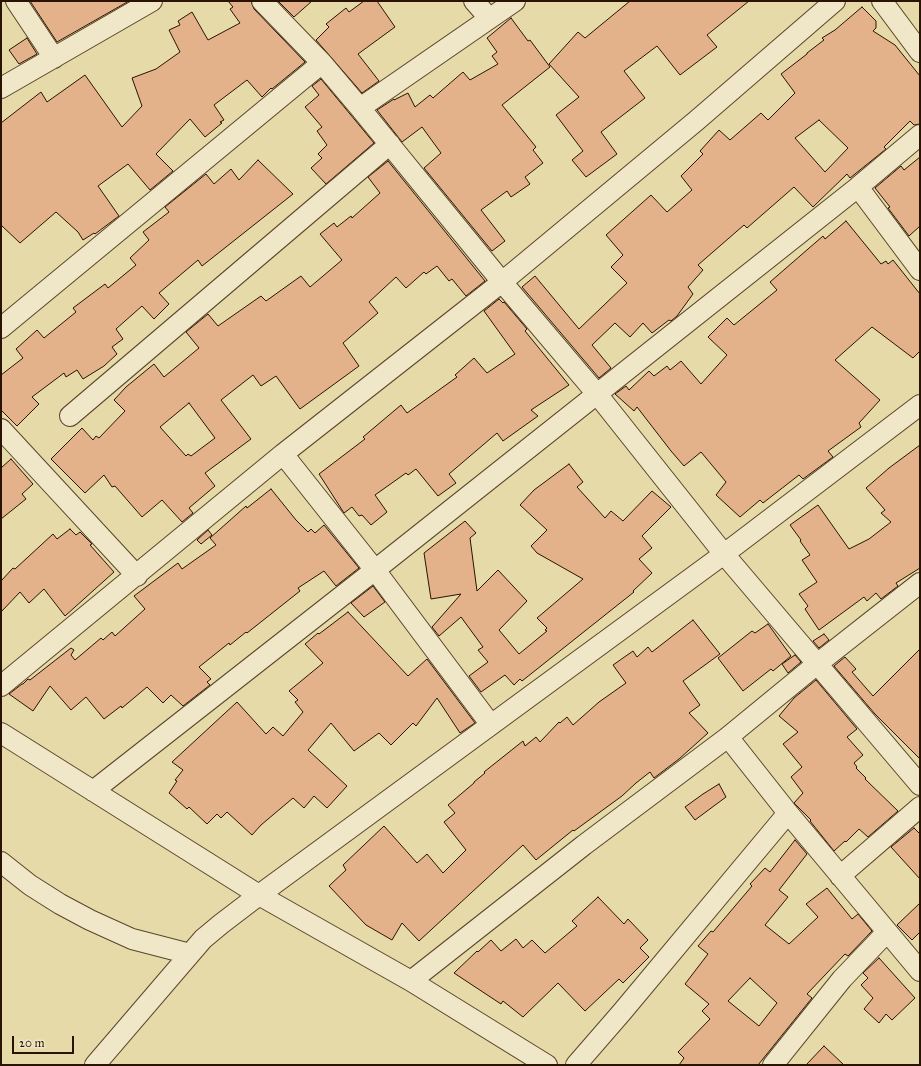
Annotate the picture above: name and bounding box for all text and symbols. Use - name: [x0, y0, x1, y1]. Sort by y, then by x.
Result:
- scale bar: [14, 1028, 76, 1054]
- text: 20 m: [19, 1036, 45, 1050]

